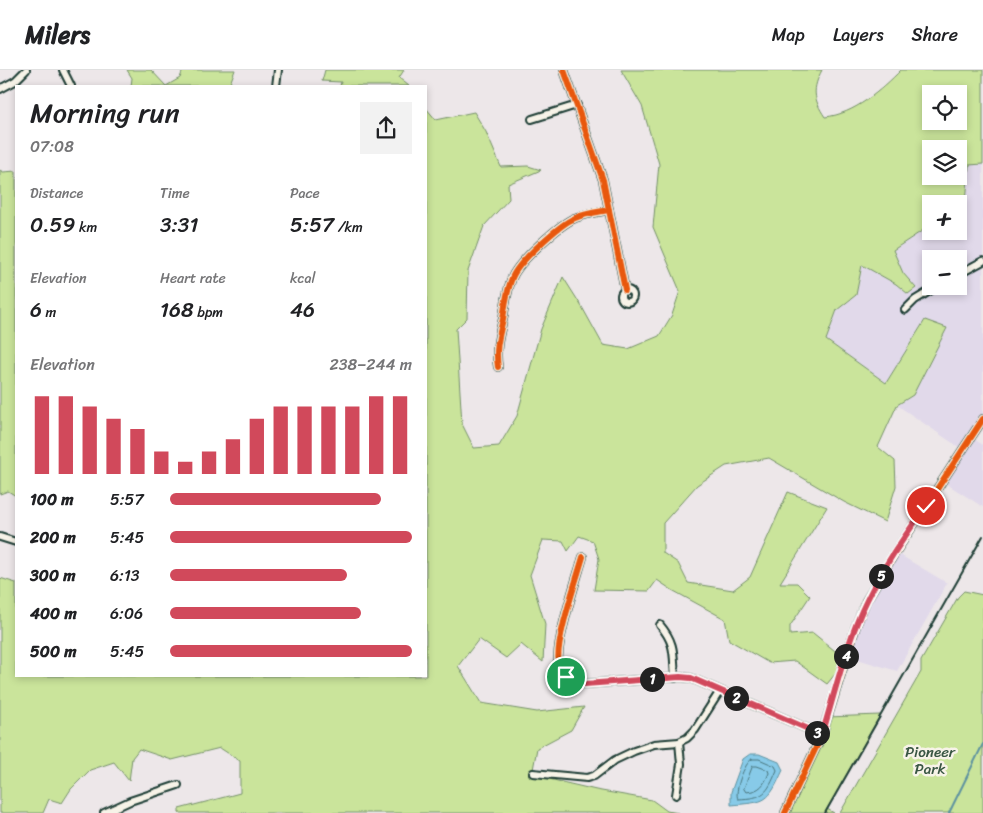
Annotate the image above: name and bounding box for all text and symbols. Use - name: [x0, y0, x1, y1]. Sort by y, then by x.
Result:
- text: Milers: [25, 14, 90, 56]
- text: Map: [772, 19, 805, 51]
- text: Layers: [833, 19, 884, 51]
- text: Share: [912, 19, 958, 51]
- map controls: [922, 85, 967, 295]
- button: locate: [922, 85, 967, 130]
- text: Morning run: [30, 88, 180, 137]
- button: share: [360, 102, 412, 154]
- text: 07:08: [30, 132, 74, 161]
- button: layers: [922, 140, 967, 185]
- text: Distance: [30, 181, 83, 206]
- text: Time: [160, 181, 190, 206]
- text: Pace: [290, 181, 320, 206]
- button: +: [922, 195, 967, 240]
- text: 0.59: [30, 206, 75, 244]
- text: 3:31: [160, 206, 198, 244]
- text: 5:57: [290, 206, 334, 244]
- text: km: [75, 215, 97, 240]
- text: /km: [334, 215, 363, 240]
- button: −: [922, 250, 967, 295]
- text: Elevation: [30, 266, 87, 291]
- text: Heart rate: [160, 266, 226, 291]
- text: kcal: [290, 266, 315, 291]
- text: 6: [30, 291, 42, 329]
- text: 168: [160, 291, 194, 329]
- text: 46: [290, 291, 315, 329]
- text: m: [42, 300, 56, 325]
- text: bpm: [194, 300, 223, 325]
- text: Elevation: [30, 350, 95, 379]
- text: 238–244 m: [330, 350, 412, 379]
- text: 100 m: [30, 485, 74, 514]
- text: 5:57: [110, 485, 144, 514]
- pin: [905, 485, 947, 527]
- icon: check: [912, 492, 940, 520]
- text: 200 m: [30, 523, 76, 552]
- text: 5:45: [110, 523, 144, 552]
- text: 300 m: [30, 561, 75, 590]
- text: 6:13: [110, 561, 140, 590]
- pin: 5: [868, 564, 894, 588]
- text: 5: [877, 564, 886, 589]
- text: 400 m: [30, 599, 77, 628]
- text: 6:06: [110, 599, 143, 628]
- text: 500 m: [30, 637, 76, 666]
- text: 5:45: [110, 637, 144, 666]
- pin: 4: [834, 644, 858, 668]
- text: 4: [842, 644, 851, 669]
- pin: [545, 656, 587, 698]
- icon: arrive: [552, 663, 580, 691]
- pin: 1: [640, 666, 664, 692]
- text: 1: [649, 667, 656, 692]
- pin: 2: [724, 686, 748, 710]
- text: 2: [732, 686, 741, 711]
- pin: 3: [804, 720, 830, 746]
- text: 3: [814, 721, 821, 746]
- park label: Pioneer Park: [905, 739, 956, 782]

